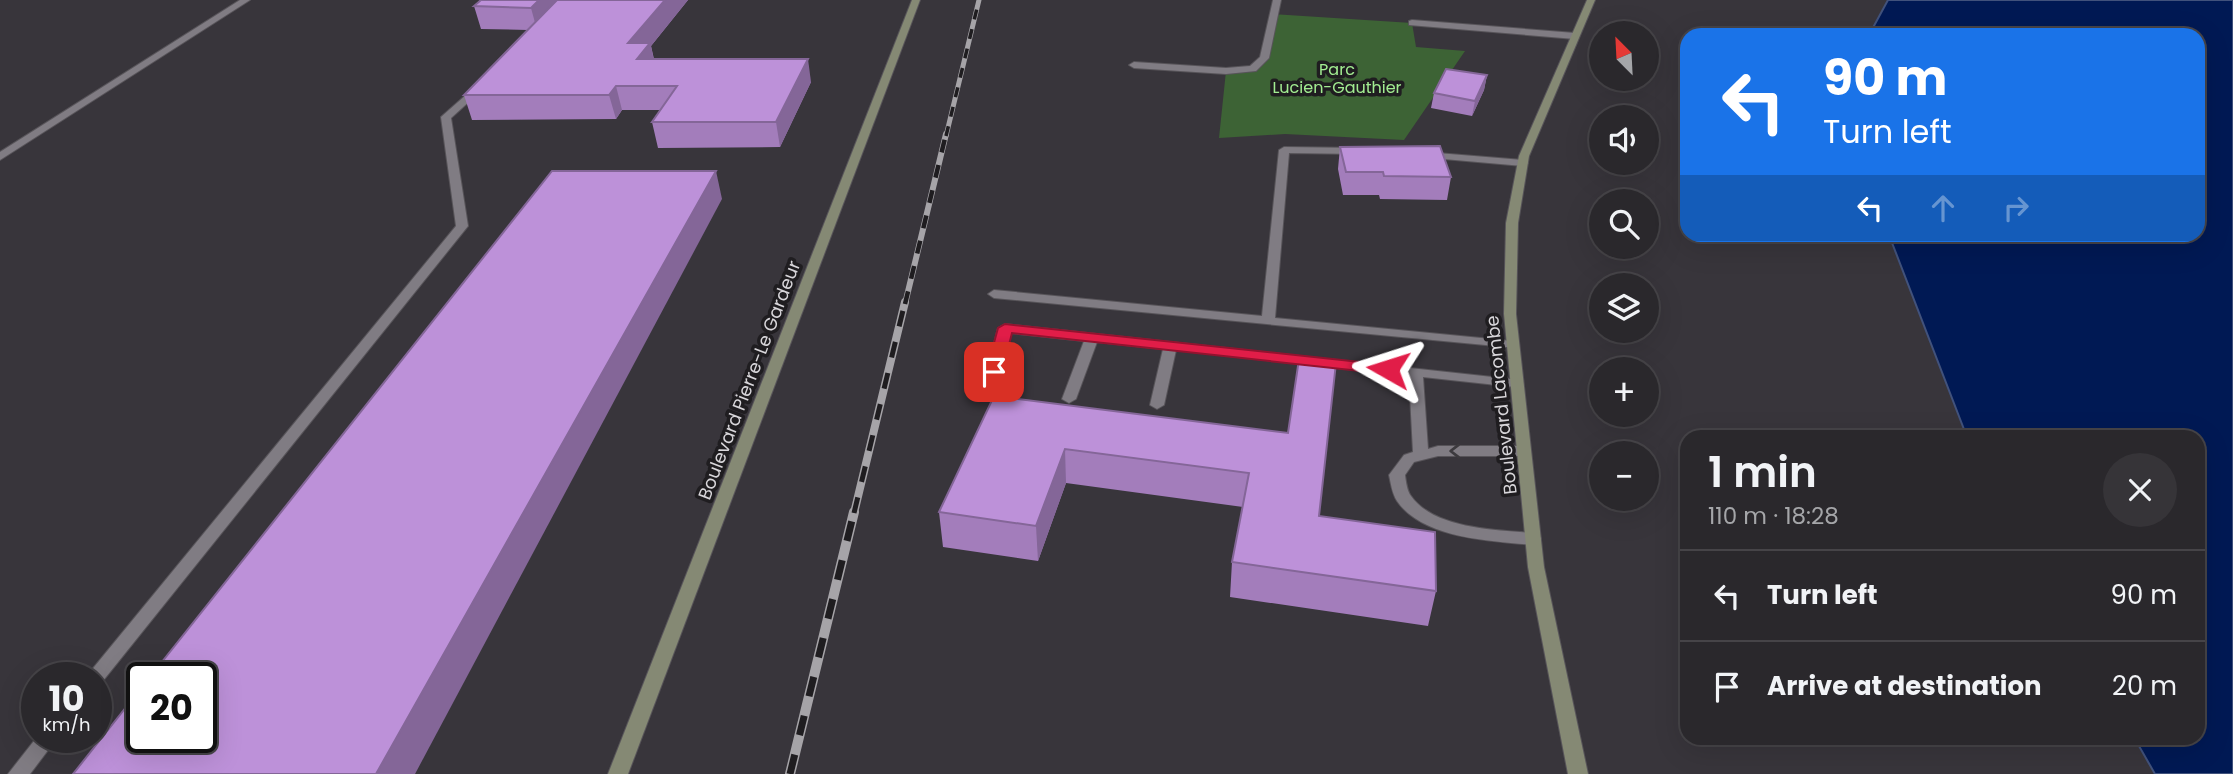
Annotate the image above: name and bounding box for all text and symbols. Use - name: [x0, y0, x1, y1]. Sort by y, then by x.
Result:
- north arrow: [1589, 21, 1659, 91]
- map controls: [1589, 21, 1659, 511]
- text: 90 m: [1823, 44, 1947, 112]
- icon: left: [1708, 56, 1799, 147]
- park label: Parc Lucien-Gauthier: [1272, 58, 1402, 99]
- button: sound: [1589, 105, 1659, 175]
- text: Turn left: [1823, 109, 1952, 154]
- button: search: [1589, 189, 1659, 259]
- icon: left: [1851, 189, 1889, 227]
- icon: ahead: [1924, 189, 1962, 227]
- icon: right: [1997, 189, 2035, 227]
- street label: Boulevard Pierre-Le Gardeur: [692, 257, 806, 503]
- button: layers: [1589, 273, 1659, 343]
- street label: Boulevard Lacombe: [1479, 314, 1523, 496]
- position arrow: [1351, 332, 1425, 406]
- pin: [964, 342, 1024, 402]
- icon: arrive: [975, 353, 1013, 391]
- button: +: [1589, 357, 1659, 427]
- button: −: [1589, 441, 1659, 511]
- one-way arrow: [1449, 443, 1460, 459]
- text: 1 min: [1708, 443, 1817, 502]
- button: close: [2103, 453, 2177, 527]
- text: 110 m · 18:28: [1708, 500, 1839, 532]
- icon: left: [1708, 577, 1746, 615]
- text: Turn left: [1767, 577, 1878, 613]
- text: 90 m: [2111, 577, 2177, 613]
- speed limit sign: 20: [126, 662, 217, 753]
- icon: arrive: [1708, 668, 1746, 706]
- text: Arrive at destination: [1767, 668, 2042, 704]
- text: 20 m: [2112, 668, 2177, 704]
- text: 10: [49, 674, 84, 723]
- text: km/h: [43, 712, 90, 737]

